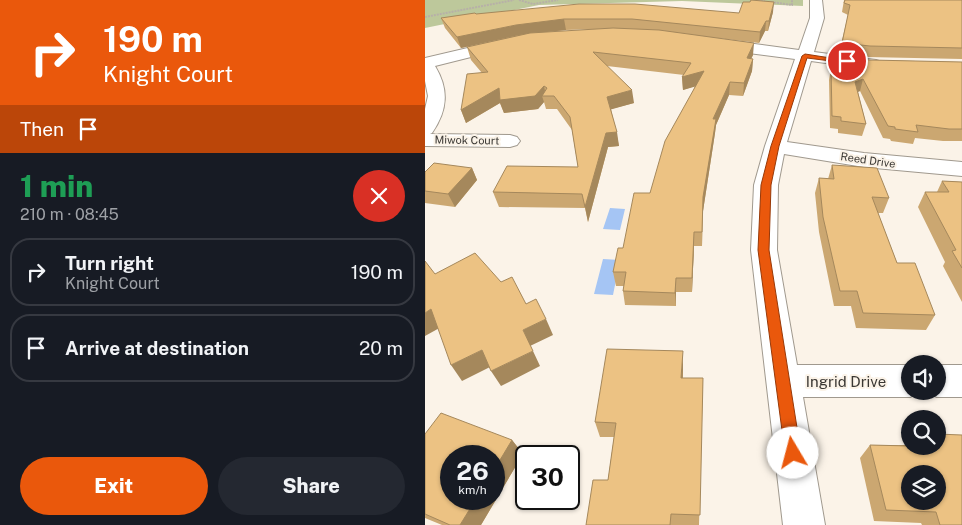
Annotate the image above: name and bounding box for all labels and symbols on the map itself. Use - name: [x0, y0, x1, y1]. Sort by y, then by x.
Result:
- pin: [826, 40, 868, 82]
- street label: Miwok Court: [435, 133, 499, 147]
- street label: Reed Drive: [840, 150, 896, 170]
- street label: Ingrid Drive: [806, 373, 886, 390]
- position arrow: [766, 426, 818, 478]
- speed limit sign: 30: [515, 445, 580, 510]

